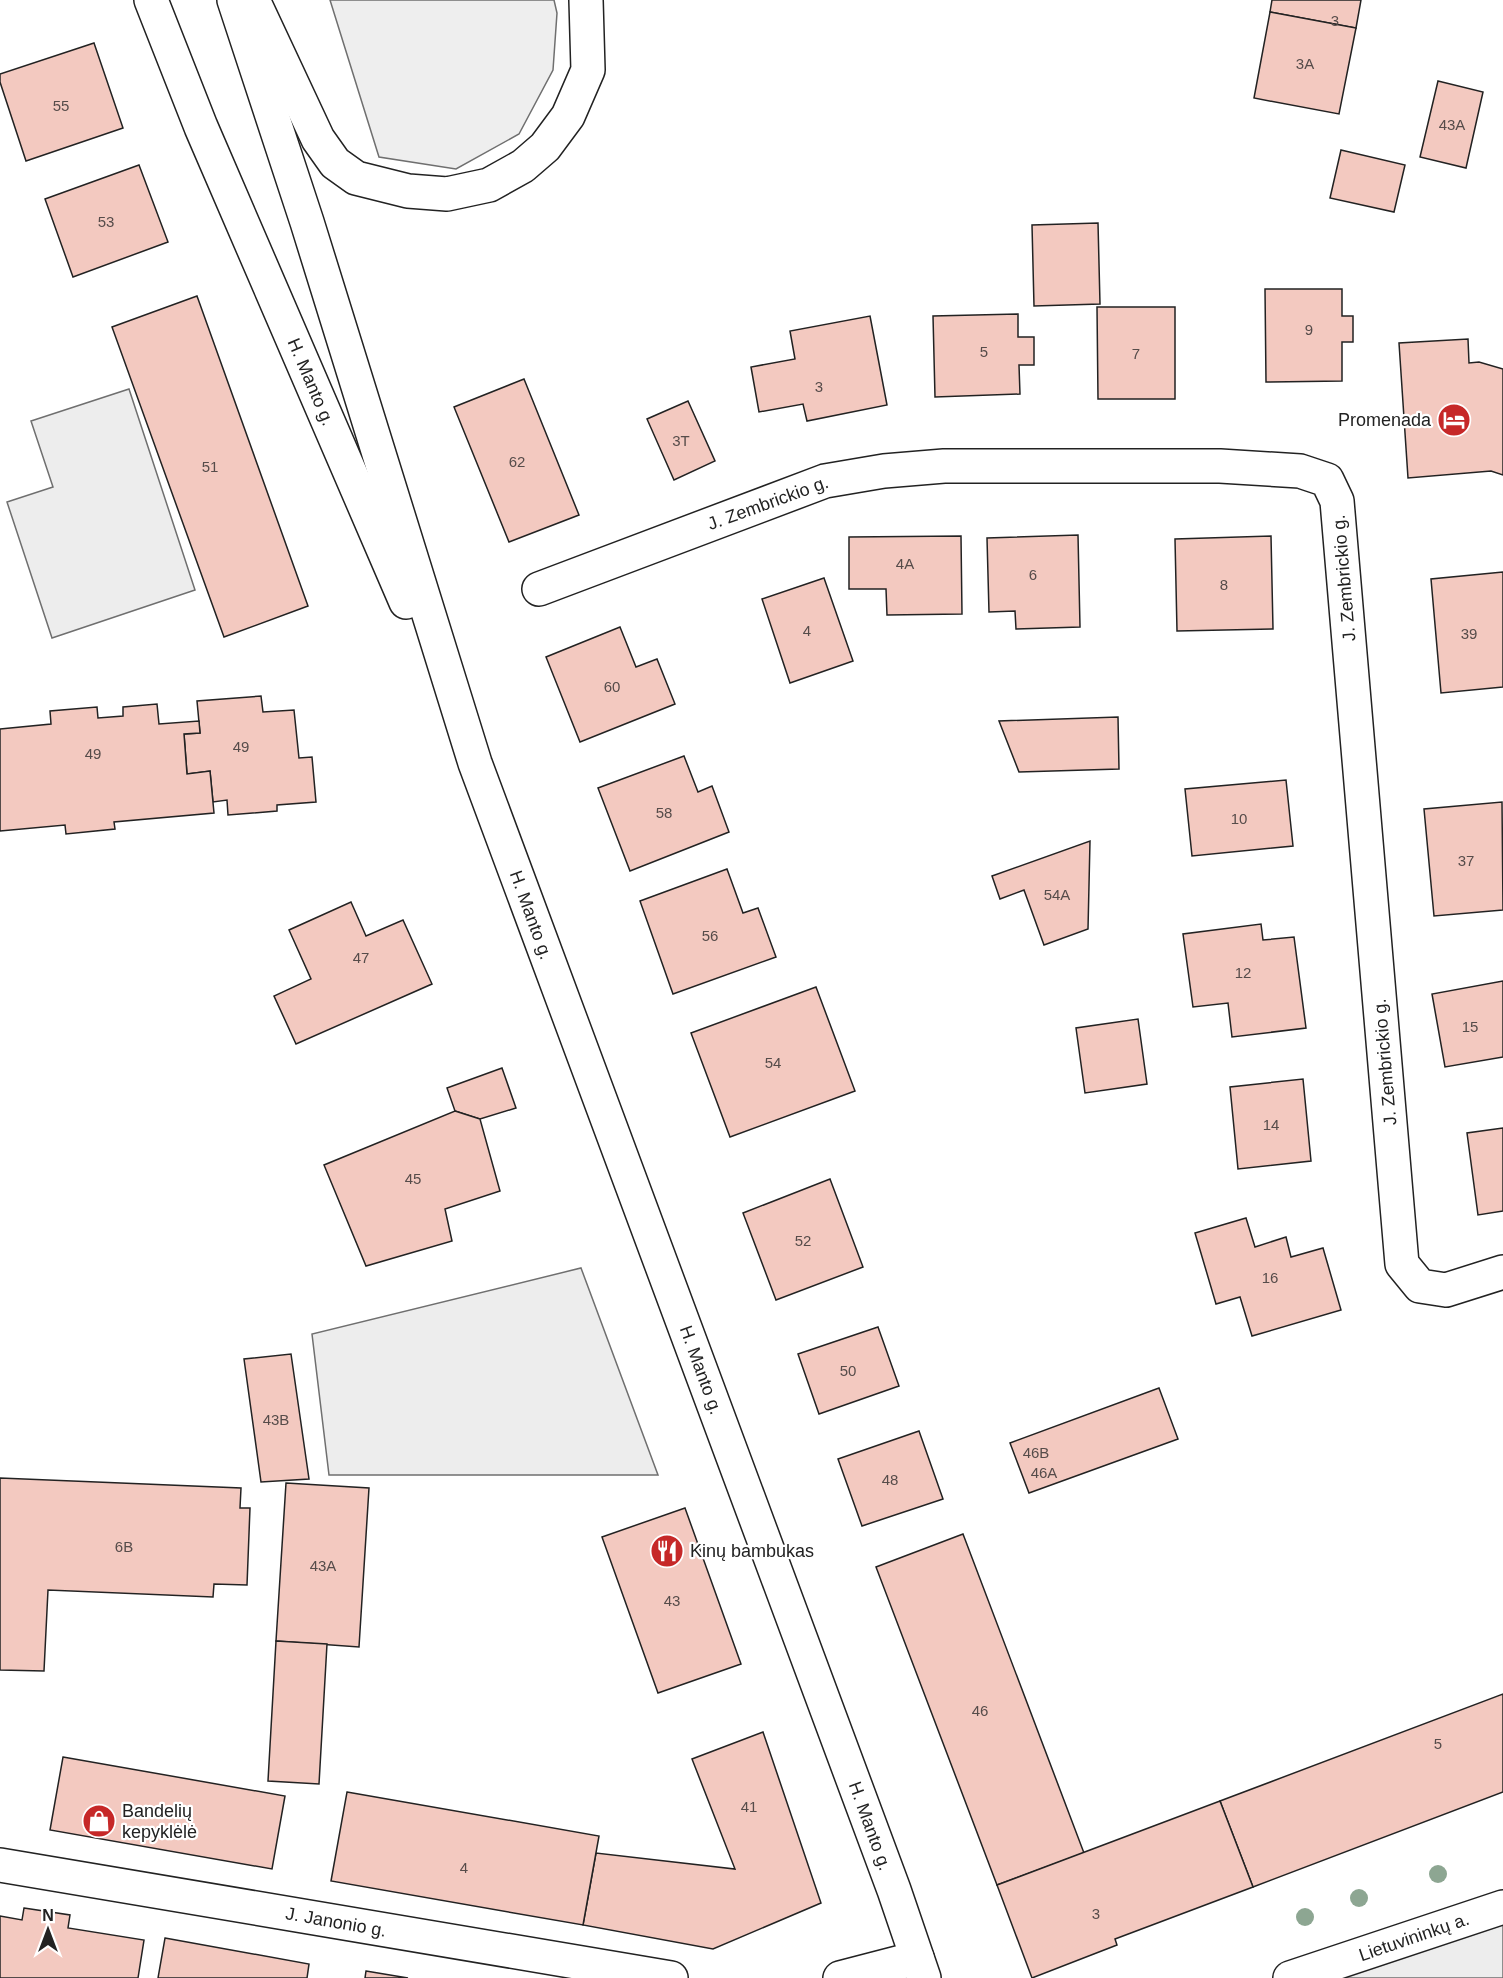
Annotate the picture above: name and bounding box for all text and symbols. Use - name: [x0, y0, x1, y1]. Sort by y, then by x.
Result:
- house number: 3: [1331, 12, 1339, 29]
- house number: 3A: [1296, 55, 1314, 72]
- house number: 55: [53, 97, 69, 114]
- house number: 43A: [1439, 116, 1465, 133]
- house number: 53: [98, 213, 114, 230]
- house number: 9: [1305, 321, 1313, 338]
- street label: H. Manto g.: [284, 335, 338, 429]
- house number: 5: [980, 343, 988, 360]
- house number: 7: [1132, 345, 1140, 362]
- house number: 3: [815, 378, 823, 395]
- hotel icon: Promenada: [1436, 402, 1472, 438]
- place label: Promenada: [1338, 410, 1432, 430]
- house number: 3T: [672, 432, 690, 449]
- house number: 62: [509, 453, 525, 470]
- house number: 51: [202, 458, 218, 475]
- street label: J. Zembrickio g.: [705, 472, 831, 534]
- street label: J. Zembrickio g.: [1329, 514, 1359, 642]
- house number: 4A: [896, 555, 914, 572]
- house number: 6: [1029, 566, 1037, 583]
- house number: 8: [1220, 576, 1228, 593]
- house number: 4: [803, 622, 811, 639]
- house number: 39: [1461, 625, 1477, 642]
- house number: 60: [604, 678, 620, 695]
- house number: 49: [233, 738, 249, 755]
- house number: 49: [85, 745, 101, 762]
- house number: 58: [656, 804, 672, 821]
- house number: 10: [1231, 810, 1247, 827]
- house number: 37: [1458, 852, 1474, 869]
- street label: H. Manto g.: [506, 868, 556, 962]
- house number: 54A: [1044, 886, 1070, 903]
- house number: 56: [702, 927, 718, 944]
- house number: 47: [353, 949, 369, 966]
- house number: 12: [1235, 964, 1251, 981]
- street label: J. Zembrickio g.: [1370, 998, 1400, 1126]
- house number: 15: [1462, 1018, 1478, 1035]
- house number: 54: [765, 1054, 781, 1071]
- house number: 14: [1263, 1116, 1279, 1133]
- house number: 45: [405, 1170, 421, 1187]
- house number: 52: [795, 1232, 811, 1249]
- house number: 16: [1262, 1269, 1278, 1286]
- street label: H. Manto g.: [676, 1323, 726, 1417]
- house number: 50: [840, 1362, 856, 1379]
- house number: 43B: [263, 1411, 289, 1428]
- house number: 46B: [1023, 1444, 1049, 1461]
- house number: 46A: [1031, 1464, 1057, 1481]
- house number: 48: [882, 1471, 898, 1488]
- restaurant icon: Kinų bambukas: [649, 1533, 685, 1569]
- house number: 6B: [115, 1538, 133, 1555]
- place label: Kinų bambukas: [690, 1541, 814, 1561]
- house number: 43A: [310, 1557, 336, 1574]
- house number: 43: [664, 1592, 680, 1609]
- house number: 46: [972, 1702, 988, 1719]
- house number: 5: [1434, 1735, 1442, 1752]
- street label: H. Manto g.: [845, 1779, 895, 1873]
- house number: 41: [741, 1798, 757, 1815]
- place label: Bandelių kepyklėlė: [122, 1801, 197, 1842]
- shop icon: Bandelių kepyklėlė: [81, 1803, 117, 1839]
- house number: 4: [460, 1859, 468, 1876]
- north arrow: [18, 1900, 78, 1960]
- street label: J. Janonio g.: [284, 1903, 388, 1941]
- house number: 3: [1092, 1905, 1100, 1922]
- text: N: [42, 1907, 54, 1924]
- street label: Lietuvininkų a.: [1356, 1909, 1472, 1965]

